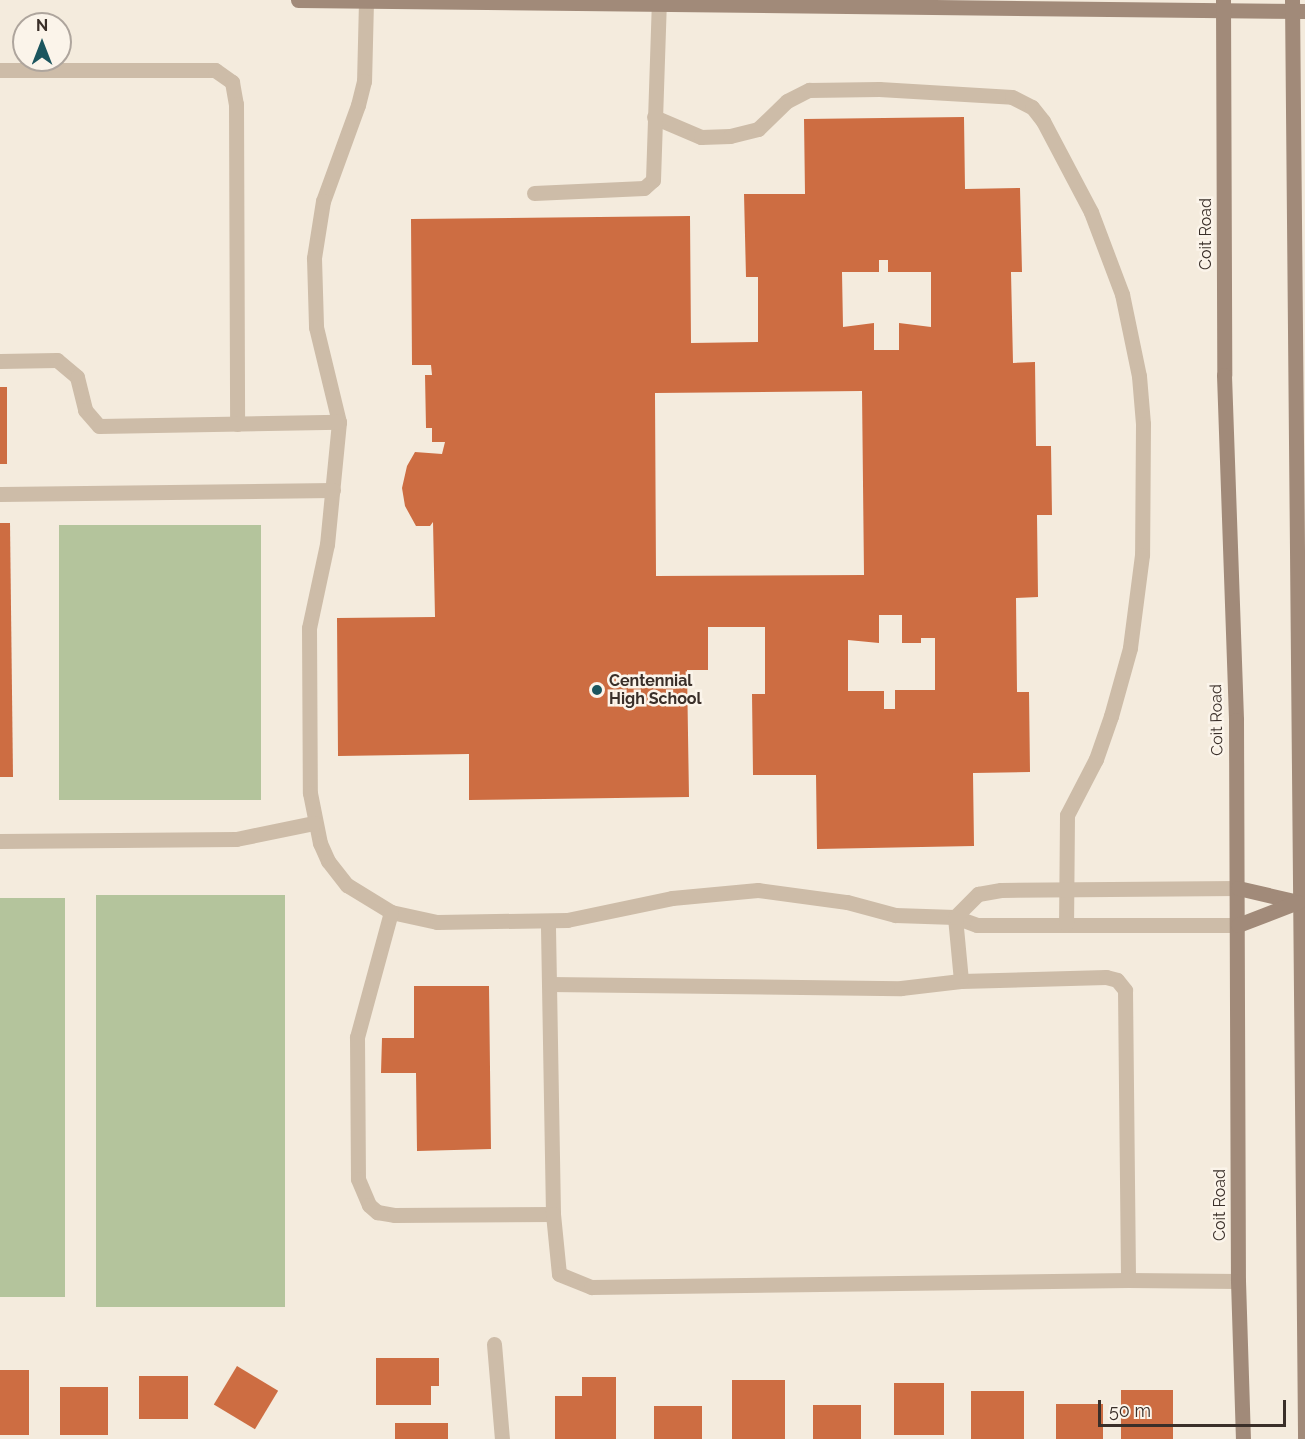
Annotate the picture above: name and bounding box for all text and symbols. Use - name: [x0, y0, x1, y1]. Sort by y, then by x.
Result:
- north arrow: [12, 12, 72, 72]
- text: N: [36, 16, 48, 35]
- street label: Coit Road: [1196, 198, 1216, 270]
- place label: Centennial High School: [609, 671, 702, 709]
- marker: Centennial High School: [590, 683, 604, 697]
- street label: Coit Road: [1207, 684, 1227, 756]
- street label: Coit Road: [1210, 1169, 1230, 1241]
- scale bar: [1101, 1388, 1288, 1426]
- text: 50 m: [1109, 1400, 1151, 1421]

